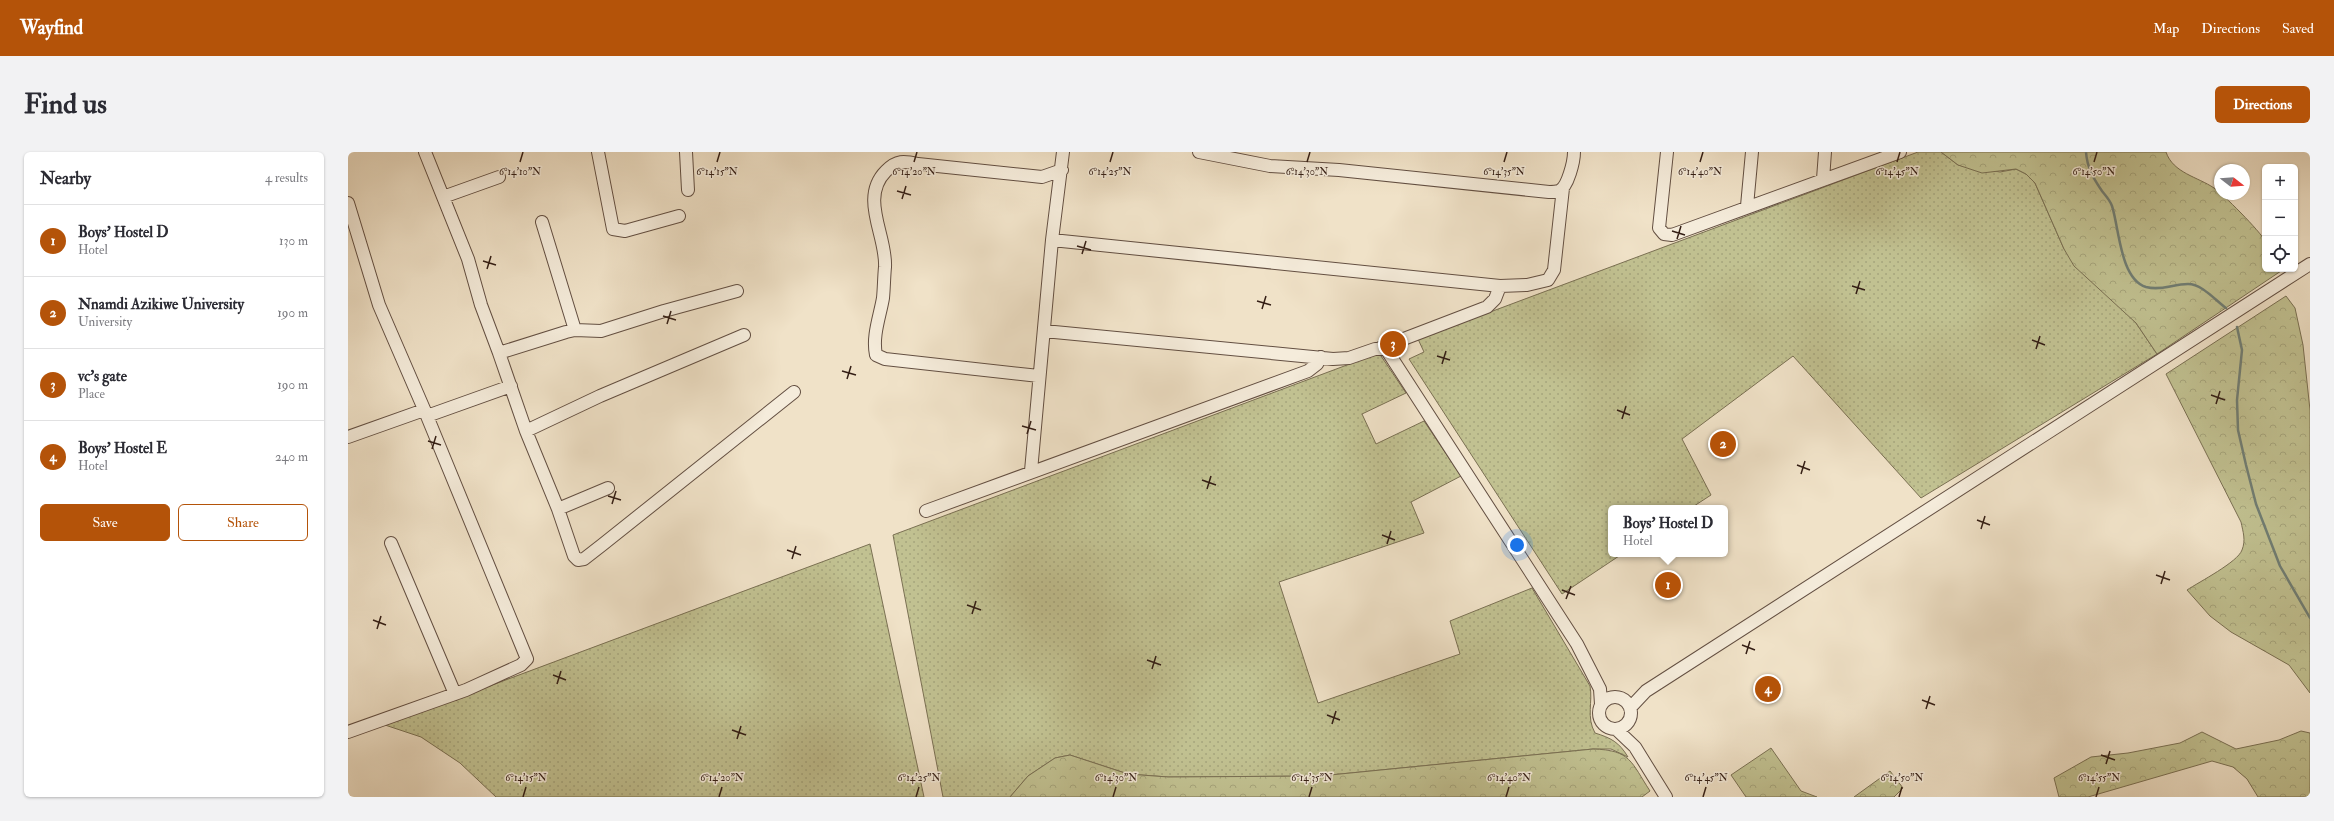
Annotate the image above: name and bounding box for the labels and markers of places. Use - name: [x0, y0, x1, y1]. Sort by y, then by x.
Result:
- pin: 3: [1380, 329, 1406, 359]
- pin: 2: [1710, 429, 1736, 459]
- pin: 1: [1655, 570, 1681, 600]
- pin: 4: [1755, 674, 1781, 704]

